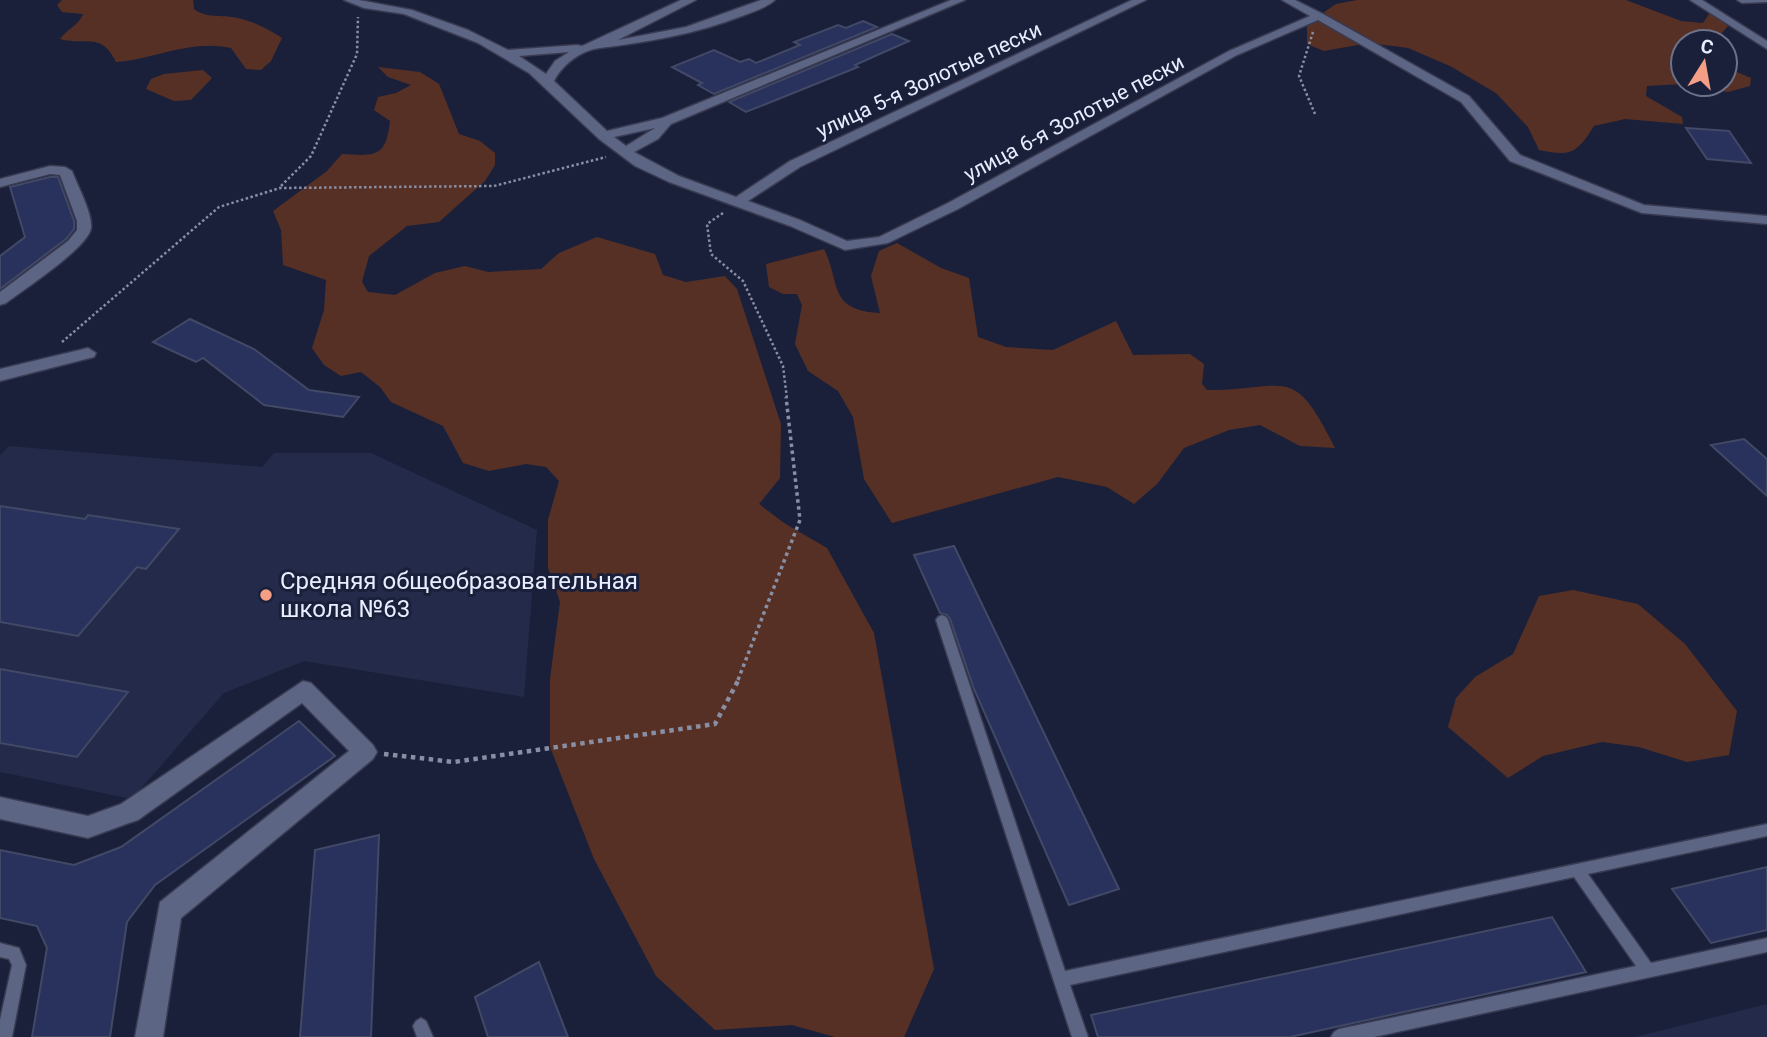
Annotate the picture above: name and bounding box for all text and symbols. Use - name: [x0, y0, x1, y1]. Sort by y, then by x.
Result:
- street label: улица 5-я Золотые пески: [813, 17, 1045, 143]
- north arrow: [1669, 28, 1739, 98]
- text: С: [1699, 34, 1715, 59]
- street label: улица 6-я Золотые пески: [960, 50, 1188, 186]
- place label: Средняя общеобразовательная школа №63: [280, 567, 638, 623]
- marker: Средняя общеобразовательная школа №63: [258, 587, 274, 603]

